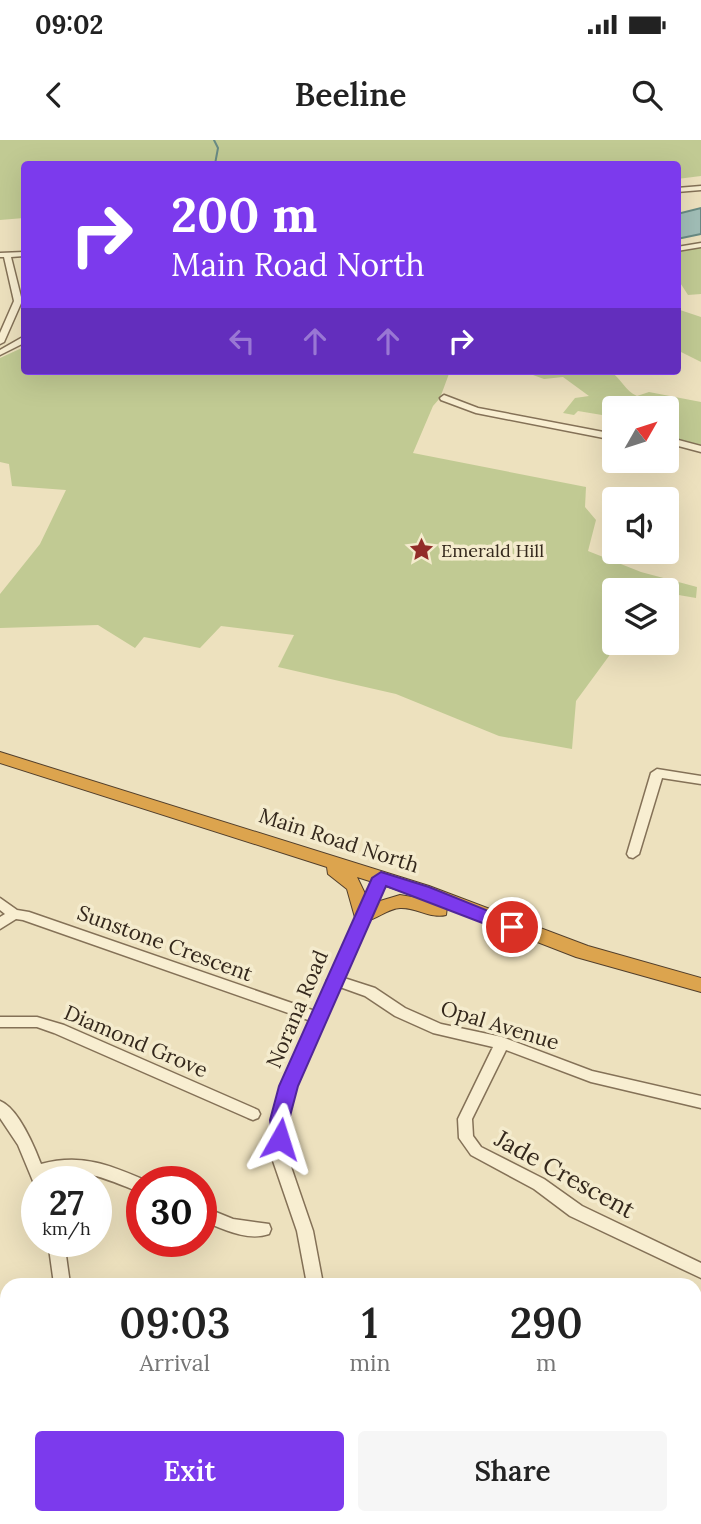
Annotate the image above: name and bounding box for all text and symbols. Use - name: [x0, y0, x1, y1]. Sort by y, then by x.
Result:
- text: 09:02: [35, 8, 103, 41]
- text: Beeline: [294, 74, 407, 115]
- icon: back: [35, 76, 73, 114]
- icon: search: [628, 76, 666, 114]
- text: 200 m: [171, 183, 317, 245]
- icon: right: [56, 189, 147, 280]
- text: Main Road North: [171, 244, 425, 285]
- icon: left: [223, 322, 261, 360]
- icon: ahead: [296, 322, 334, 360]
- icon: ahead: [369, 322, 407, 360]
- icon: right: [442, 322, 480, 360]
- north arrow: [602, 396, 679, 472]
- map controls: [602, 396, 679, 655]
- button: sound: [602, 487, 679, 564]
- place icon: Emerald Hill: [407, 536, 435, 564]
- place label: Emerald Hill: [441, 539, 544, 562]
- button: layers: [602, 578, 679, 655]
- street label: Main Road North: [256, 801, 422, 879]
- pin: [482, 897, 542, 957]
- street label: Sunstone Crescent: [74, 899, 257, 988]
- icon: arrive: [493, 908, 531, 946]
- street label: Norana Road: [260, 946, 334, 1072]
- street label: Opal Avenue: [437, 994, 563, 1056]
- street label: Diamond Grove: [60, 999, 212, 1083]
- position arrow: [243, 1102, 317, 1176]
- street label: Jade Crescent: [489, 1122, 641, 1225]
- speed limit sign: 30: [126, 1166, 217, 1257]
- text: 27: [49, 1180, 84, 1225]
- text: km/h: [42, 1217, 91, 1240]
- text: 09:03: [119, 1296, 230, 1350]
- text: 1: [362, 1296, 378, 1350]
- text: 290: [510, 1296, 583, 1350]
- text: Arrival: [140, 1348, 210, 1377]
- text: min: [350, 1348, 391, 1377]
- text: m: [536, 1348, 557, 1377]
- button: Exit: [35, 1431, 344, 1511]
- button: Share: [358, 1431, 667, 1511]

